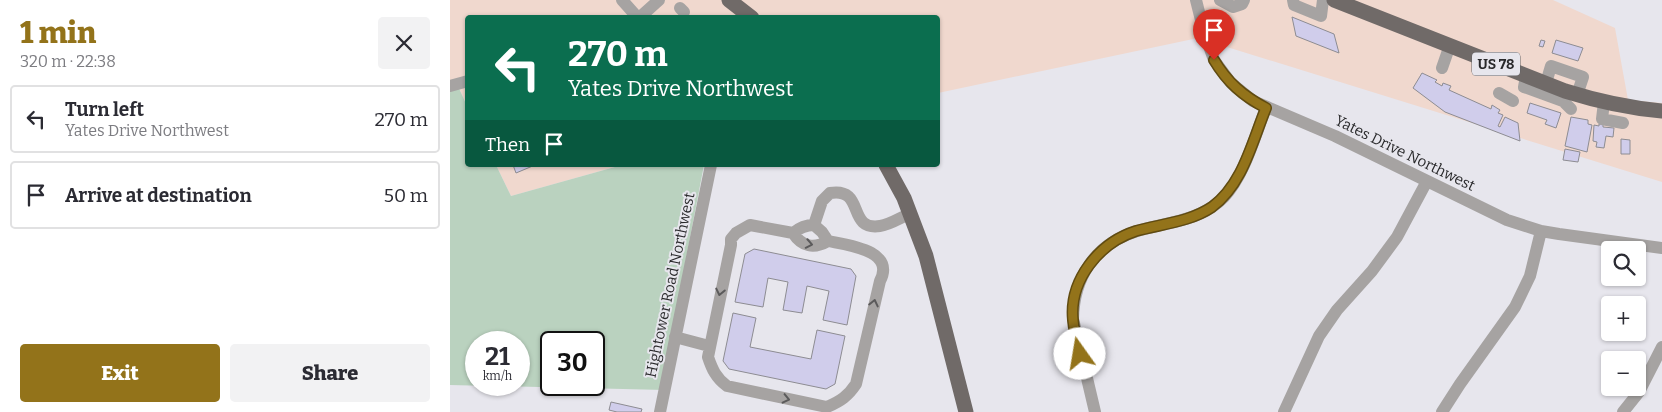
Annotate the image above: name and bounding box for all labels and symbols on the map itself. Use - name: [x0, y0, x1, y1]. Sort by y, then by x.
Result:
- pin: [1193, 9, 1235, 60]
- road number: US 78: [1472, 52, 1520, 76]
- street label: Yates Drive Northwest: [1332, 111, 1479, 195]
- street label: Hightower Road Northwest: [642, 190, 699, 379]
- one-way arrow: [804, 238, 813, 249]
- one-way arrow: [716, 288, 726, 297]
- one-way arrow: [868, 299, 879, 308]
- position arrow: [1053, 327, 1105, 379]
- speed limit sign: 30: [540, 331, 605, 396]
- one-way arrow: [782, 393, 791, 404]

